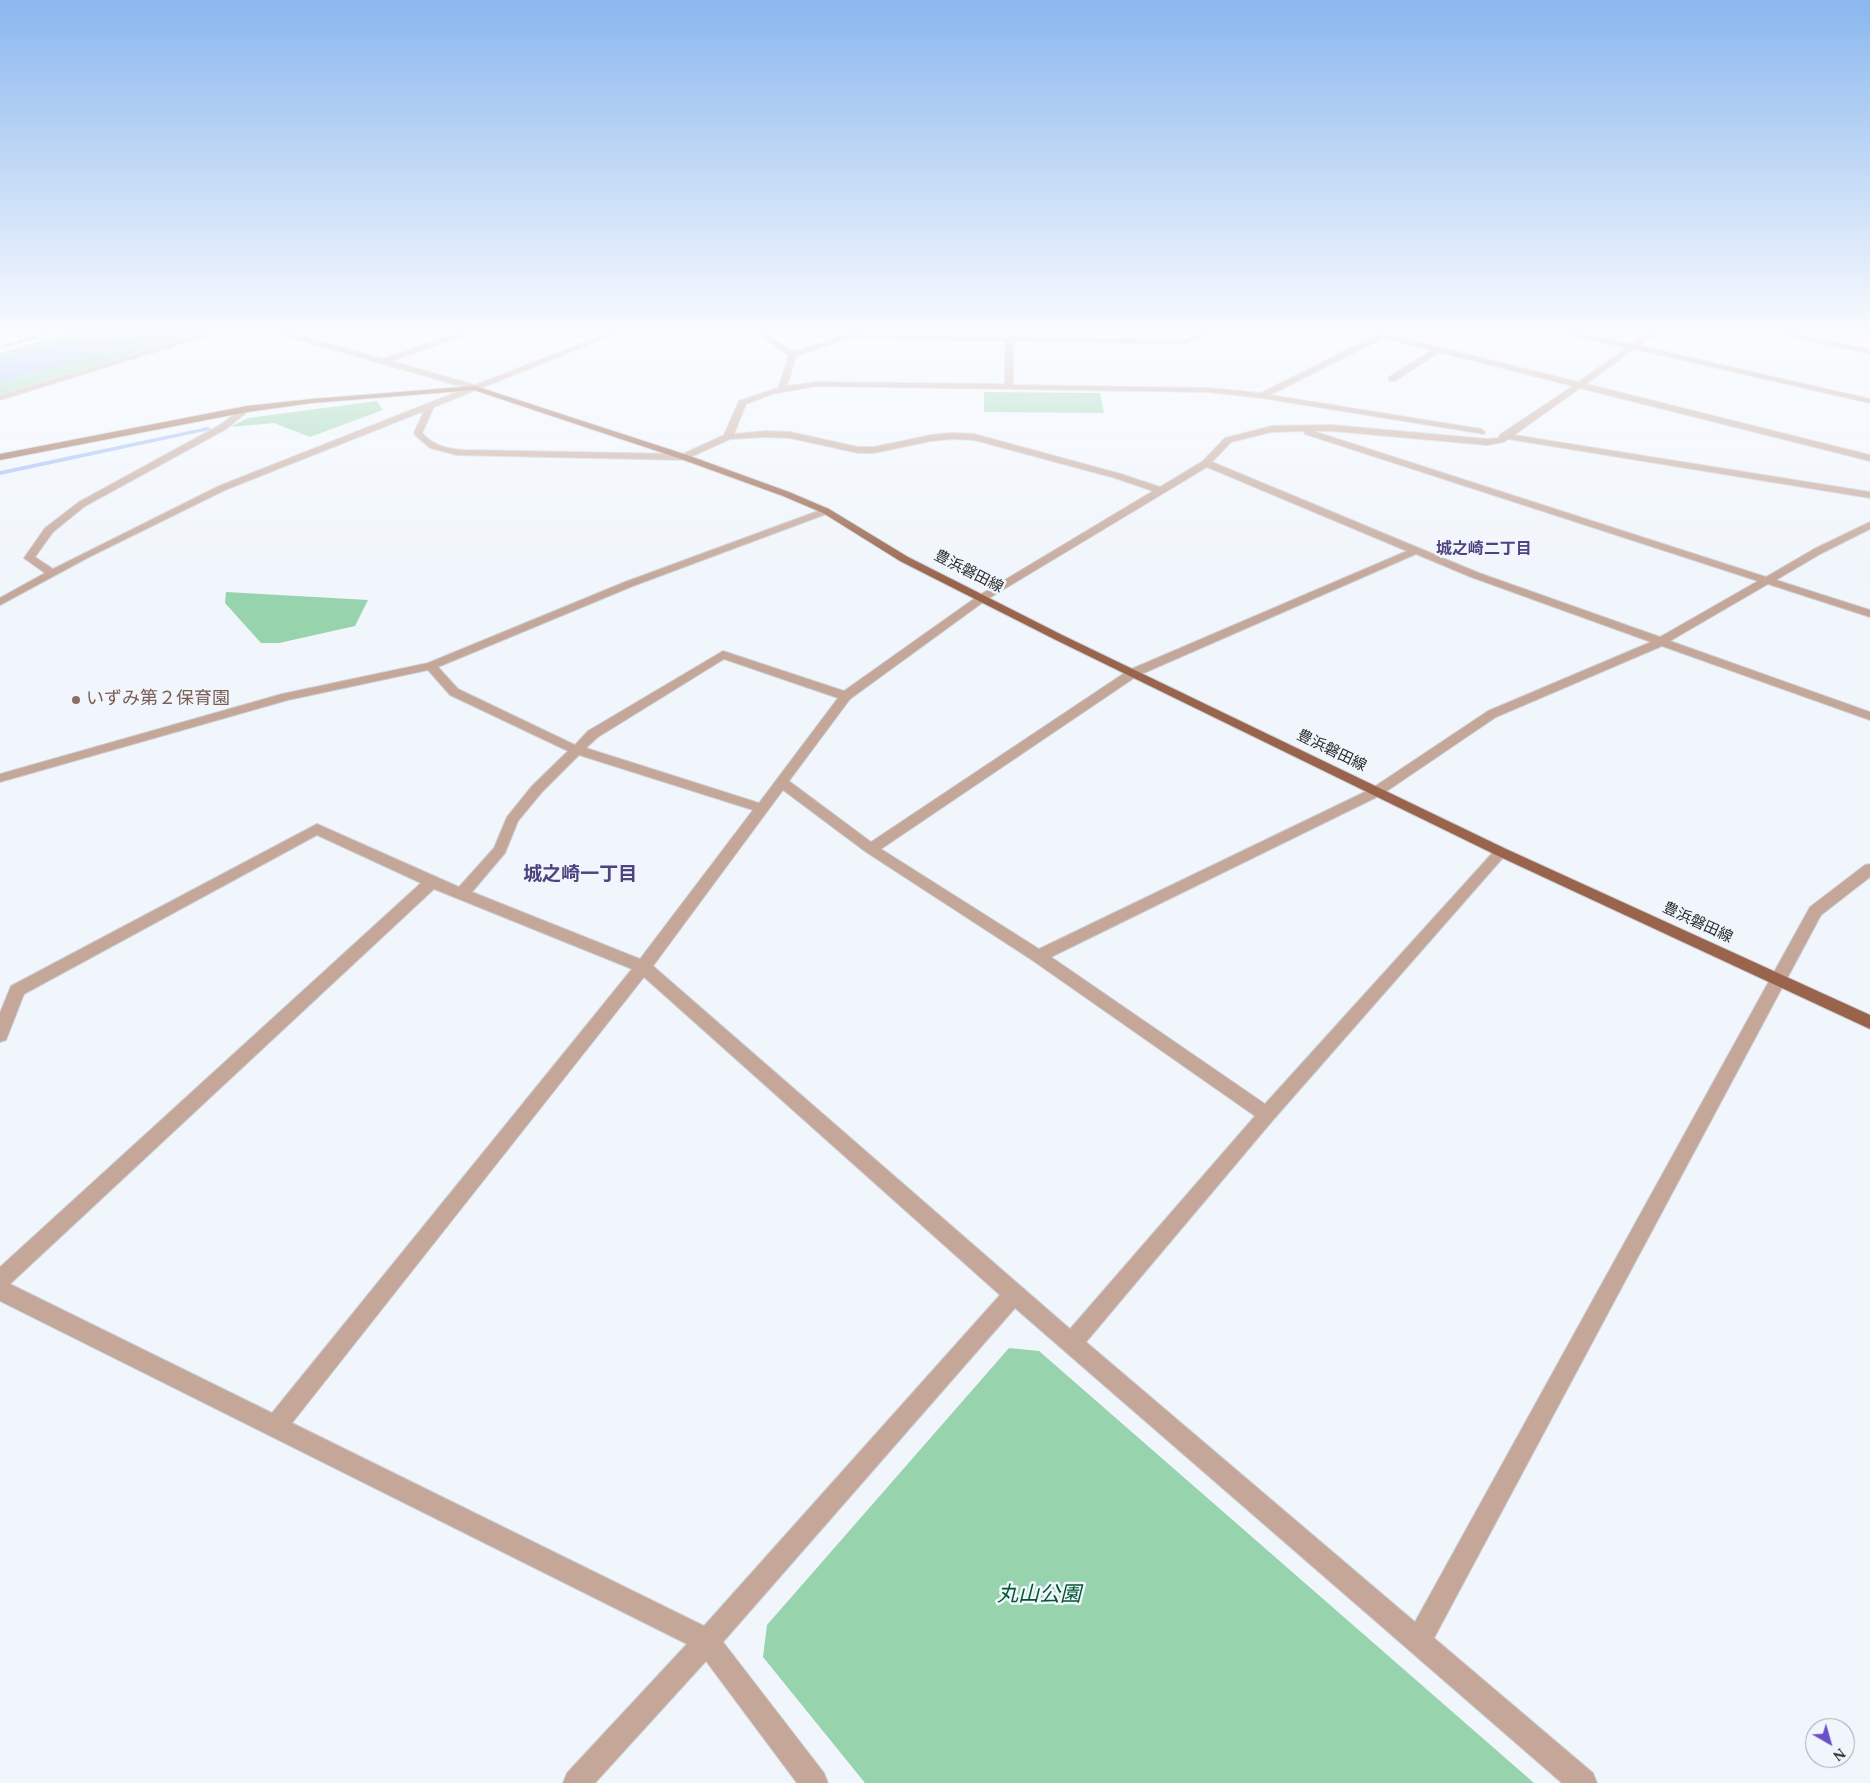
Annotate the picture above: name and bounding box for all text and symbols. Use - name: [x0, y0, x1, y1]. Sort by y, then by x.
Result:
- district label: 城之崎二丁目: [1436, 541, 1532, 561]
- street label: 豊浜磐田線: [931, 548, 1005, 598]
- place label: いずみ第２保育園: [86, 689, 230, 711]
- marker: いずみ第２保育園: [70, 694, 82, 706]
- street label: 豊浜磐田線: [1293, 727, 1369, 777]
- district label: 城之崎一丁目: [523, 865, 637, 887]
- street label: 豊浜磐田線: [1659, 900, 1735, 948]
- park label: 丸山公園: [997, 1584, 1081, 1610]
- north arrow: [1805, 1718, 1855, 1768]
- text: N: [1828, 1743, 1850, 1766]

